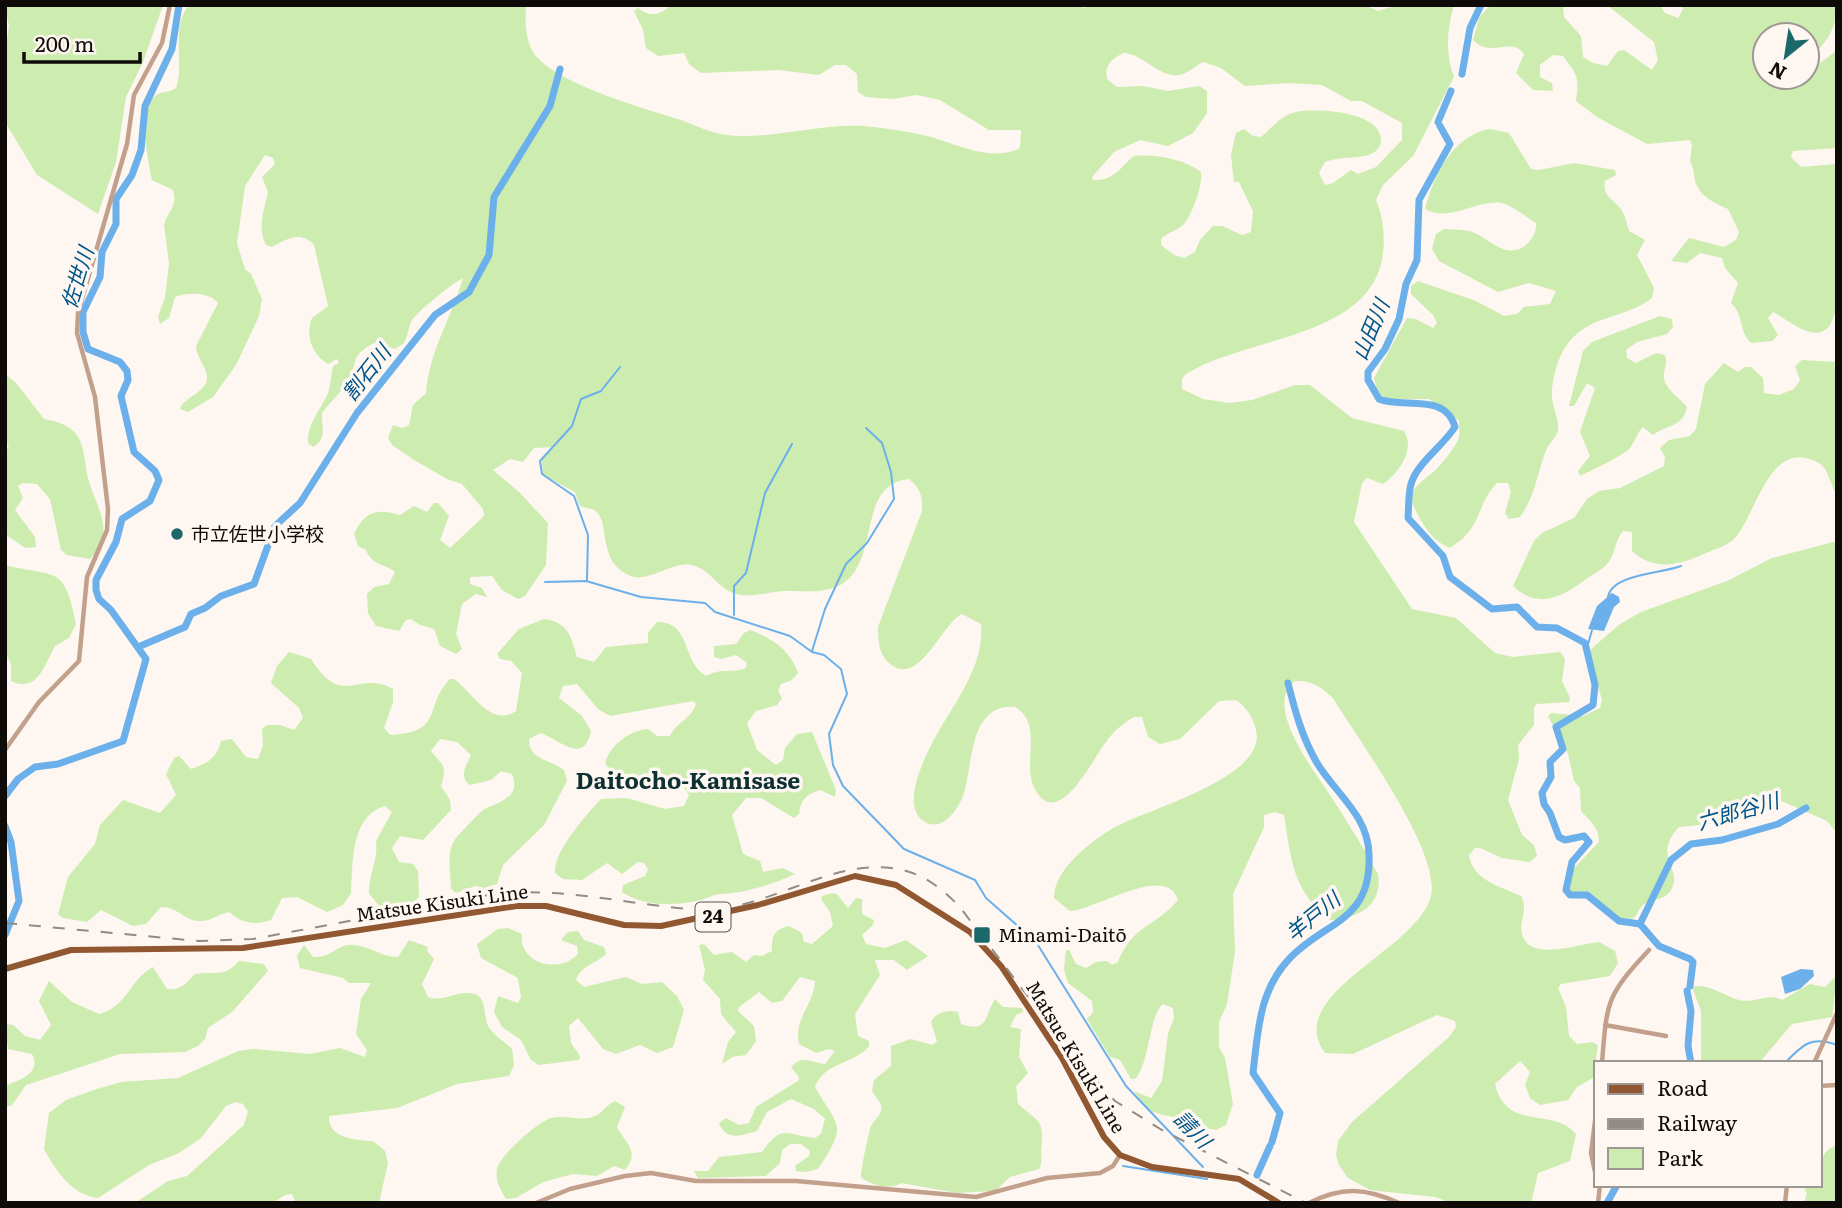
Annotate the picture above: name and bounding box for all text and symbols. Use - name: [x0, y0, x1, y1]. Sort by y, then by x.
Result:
- scale bar: [24, 21, 140, 65]
- north arrow: [1751, 21, 1821, 91]
- text: 200 m: [35, 27, 95, 58]
- text: N: [1763, 55, 1791, 88]
- water label: 佐世川: [52, 241, 100, 312]
- water label: 山田川: [1342, 292, 1396, 364]
- water label: 割石川: [333, 336, 398, 406]
- place label: 市立佐世小学校: [191, 519, 324, 547]
- marker: 市立佐世小学校: [169, 526, 185, 542]
- district label: Daitocho-Kamisase: [576, 762, 800, 796]
- water label: 六郎谷川: [1693, 783, 1784, 836]
- street label: Matsue Kisuki Line: [354, 876, 530, 928]
- water label: 羊戸川: [1277, 882, 1347, 947]
- road number: 24: [696, 902, 730, 932]
- place label: Minami-Daitō: [998, 920, 1127, 948]
- marker: Minami-Daitō: [972, 925, 992, 945]
- street label: Matsue Kisuki Line: [1020, 975, 1134, 1138]
- legend: [1594, 1061, 1821, 1187]
- text: Road: [1657, 1071, 1708, 1102]
- water label: 請川: [1168, 1102, 1221, 1156]
- text: Railway: [1657, 1106, 1738, 1137]
- text: Park: [1657, 1141, 1703, 1172]

